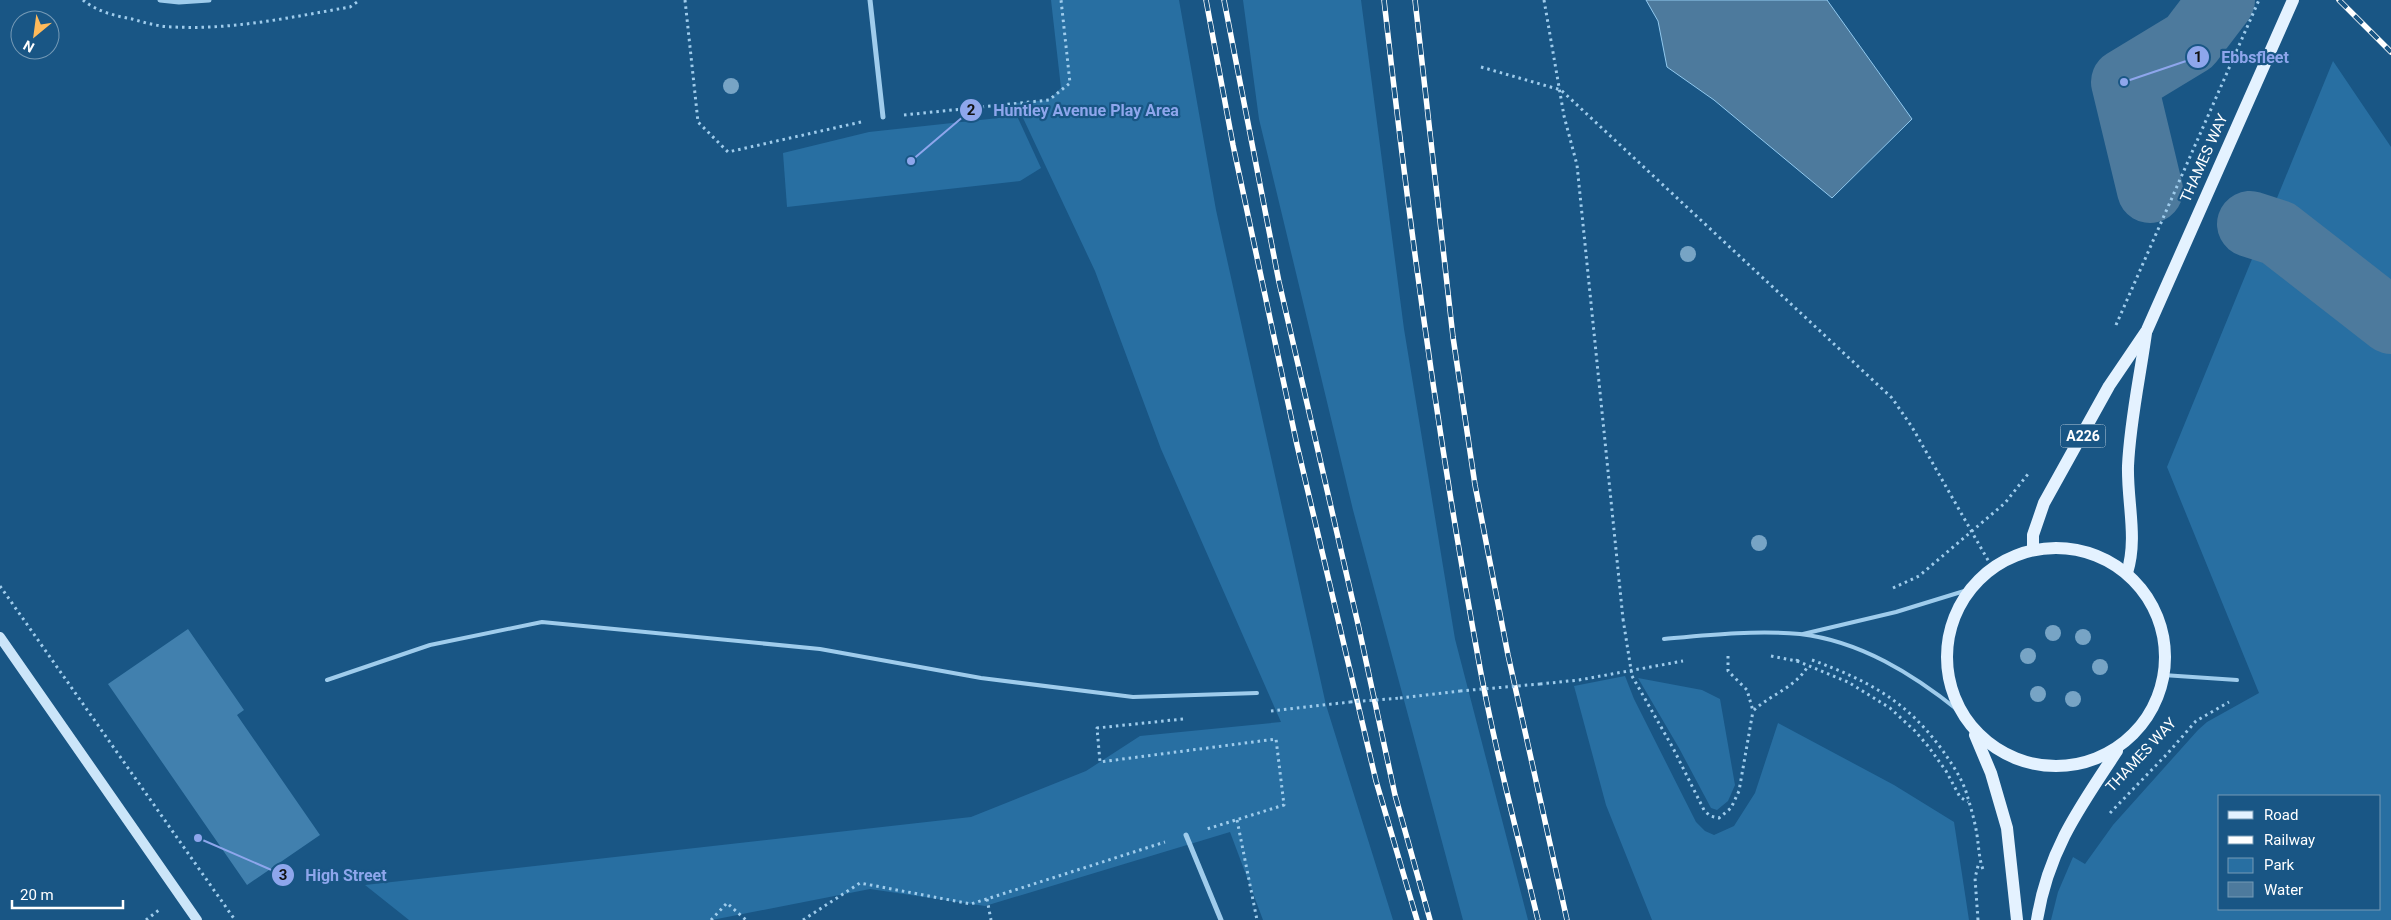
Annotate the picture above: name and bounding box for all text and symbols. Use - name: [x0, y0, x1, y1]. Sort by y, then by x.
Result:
- north arrow: [10, 10, 60, 60]
- text: N: [20, 37, 37, 56]
- callout: Ebbsfleet: [2186, 42, 2299, 73]
- text: 1: [2194, 48, 2202, 66]
- text: Ebbsfleet: [2221, 48, 2289, 67]
- callout: Huntley Avenue Play Area: [958, 95, 1189, 126]
- text: 2: [967, 101, 976, 119]
- text: Huntley Avenue Play Area: [993, 101, 1179, 120]
- street label: THAMES WAY: [2176, 111, 2232, 205]
- road number: A226: [2060, 424, 2106, 448]
- street label: THAMES WAY: [2102, 714, 2180, 796]
- legend: [2218, 795, 2381, 910]
- text: Road: [2264, 806, 2298, 824]
- text: Railway: [2264, 831, 2315, 849]
- text: Park: [2264, 856, 2295, 874]
- callout: High Street: [271, 860, 397, 891]
- text: 3: [279, 866, 287, 884]
- text: High Street: [305, 866, 387, 885]
- scale bar: [12, 878, 124, 910]
- text: Water: [2264, 881, 2303, 899]
- text: 20 m: [20, 886, 54, 904]

